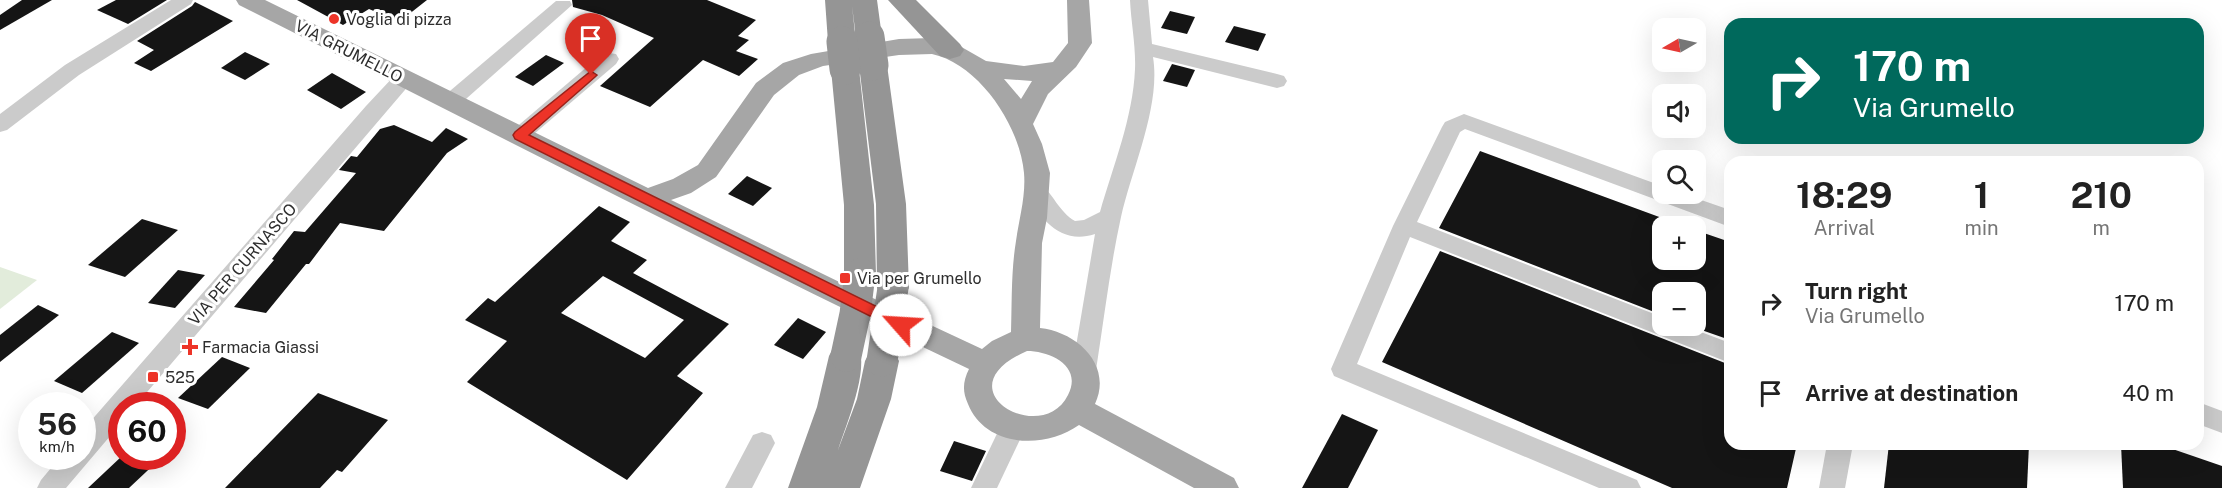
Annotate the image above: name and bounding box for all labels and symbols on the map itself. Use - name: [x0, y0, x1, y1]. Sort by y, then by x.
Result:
- place label: Voglia di pizza: [346, 10, 452, 29]
- marker: Voglia di pizza: [327, 12, 341, 26]
- pin: [565, 13, 616, 75]
- street label: VIA GRUMELLO: [292, 16, 406, 87]
- north arrow: [1652, 18, 1706, 72]
- street label: VIA PER CURNASCO: [184, 200, 300, 329]
- place label: Via per Grumello: [857, 269, 982, 288]
- marker: Via per Grumello: [838, 271, 852, 285]
- position arrow: [869, 293, 933, 357]
- place label: Farmacia Giassi: [202, 338, 319, 357]
- marker: Farmacia Giassi: [183, 340, 197, 354]
- place label: 525: [165, 368, 195, 387]
- marker: 525: [146, 370, 160, 384]
- speed limit sign: 60: [108, 392, 186, 470]

